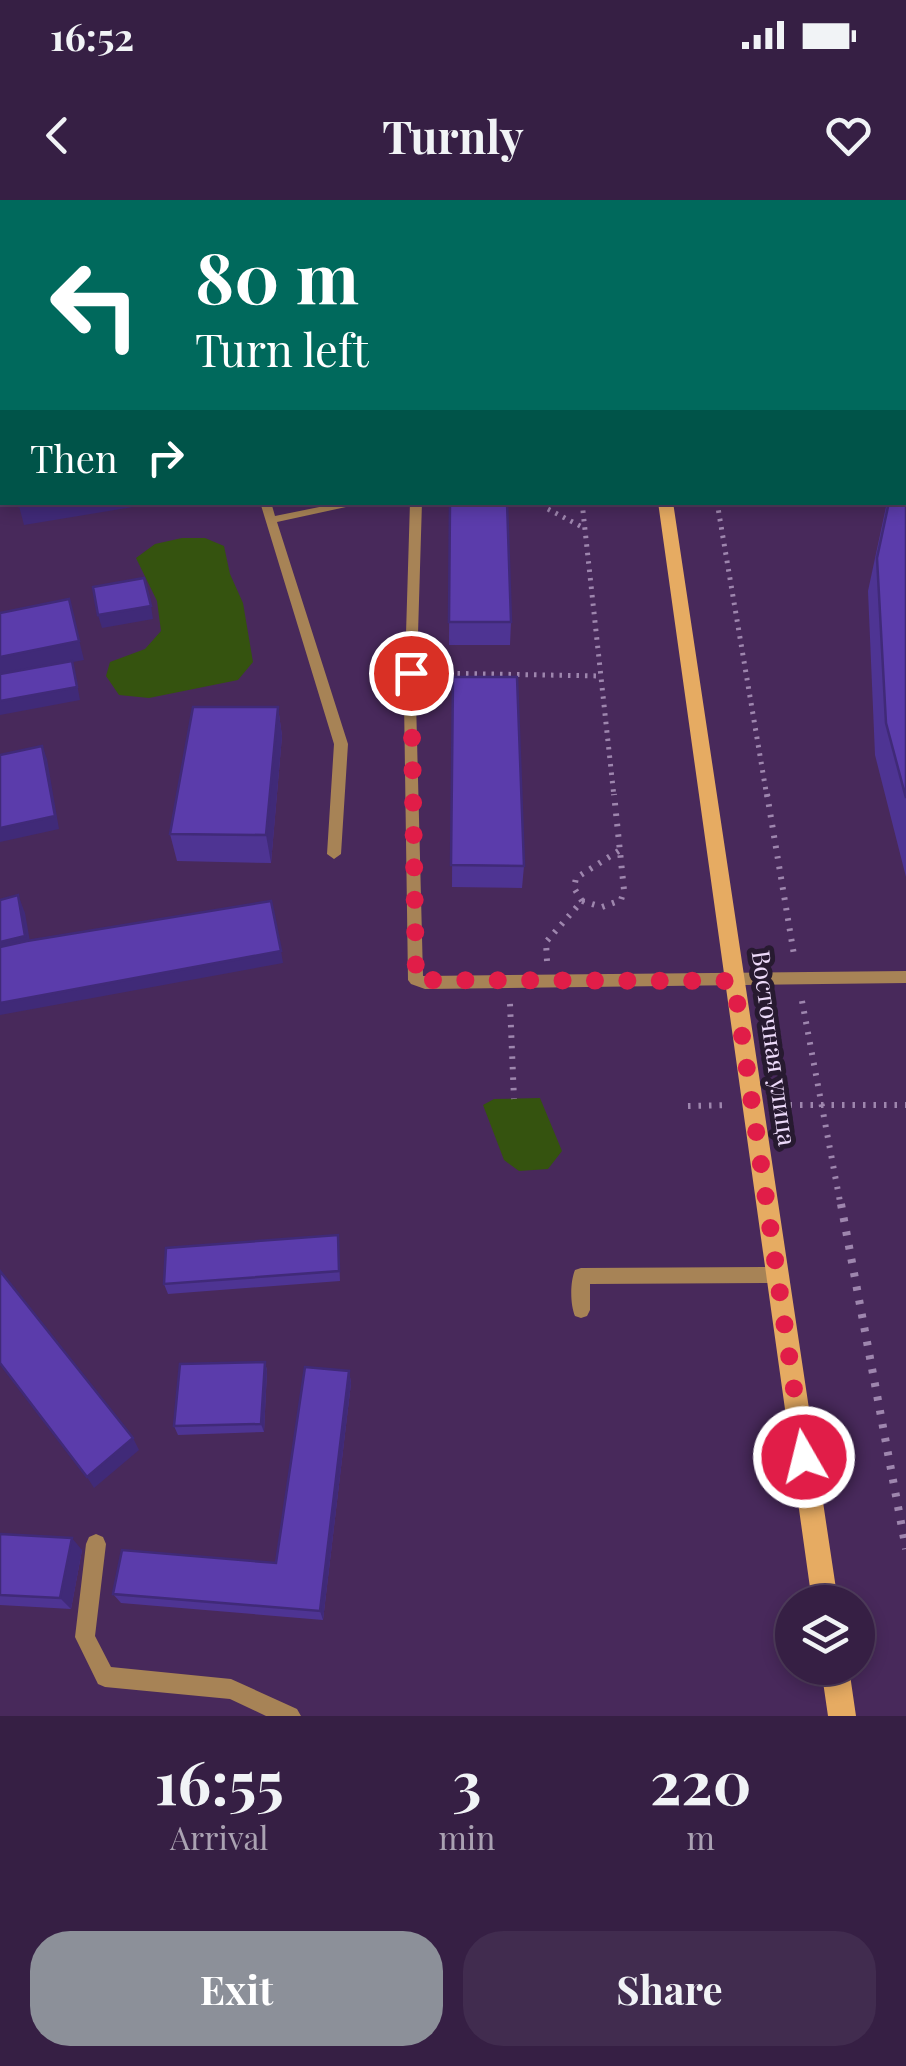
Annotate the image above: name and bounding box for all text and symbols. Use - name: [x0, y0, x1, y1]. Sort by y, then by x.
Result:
- text: 16:52: [50, 10, 134, 61]
- text: Turnly: [382, 105, 524, 165]
- icon: back: [30, 108, 85, 163]
- icon: heart: [821, 108, 876, 163]
- text: 80 m: [195, 228, 359, 322]
- icon: left: [30, 240, 160, 370]
- text: Turn left: [195, 318, 369, 378]
- icon: right: [138, 430, 193, 485]
- text: Then: [30, 432, 118, 483]
- pin: [369, 631, 454, 716]
- icon: arrive: [384, 646, 439, 701]
- street label: Восточная улица: [745, 948, 806, 1148]
- position arrow: [752, 1405, 856, 1509]
- map controls: [775, 1585, 875, 1685]
- button: layers: [775, 1585, 875, 1685]
- text: 16:55: [155, 1740, 284, 1820]
- text: 3: [452, 1740, 481, 1820]
- text: 220: [650, 1740, 751, 1820]
- text: Arrival: [170, 1815, 268, 1858]
- text: min: [438, 1815, 495, 1858]
- text: m: [686, 1815, 715, 1858]
- button: Exit: [30, 1931, 443, 2046]
- button: Share: [463, 1931, 876, 2046]

